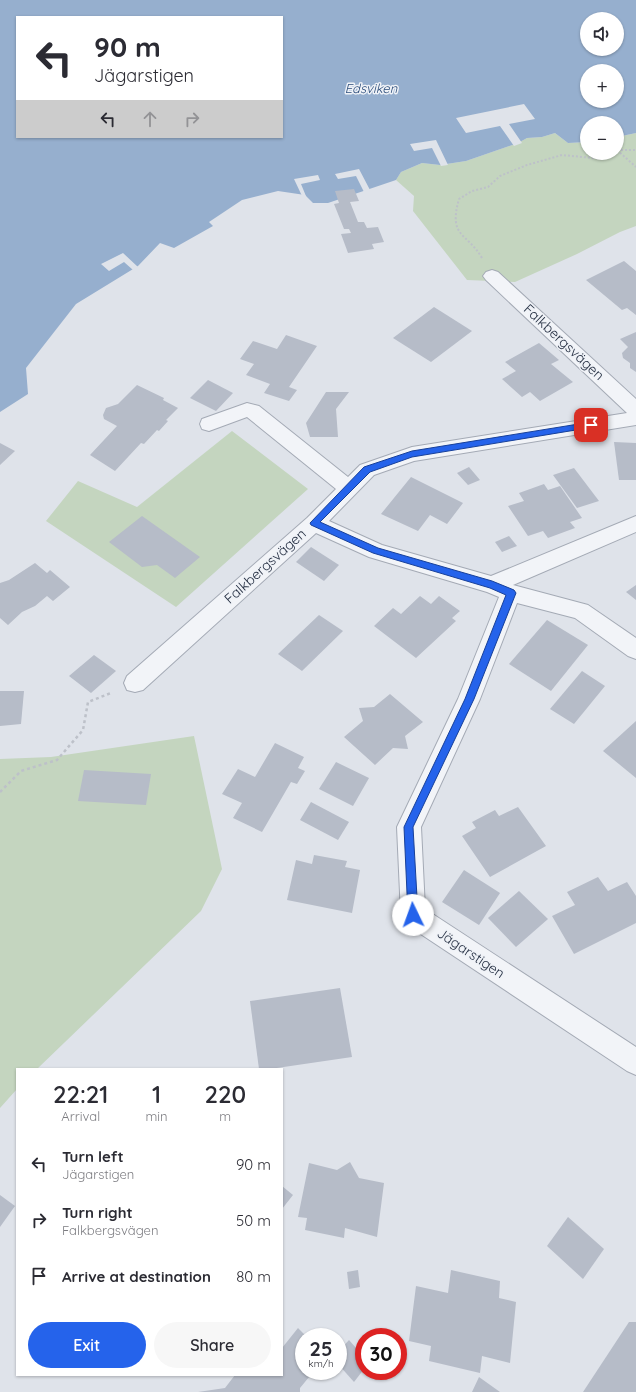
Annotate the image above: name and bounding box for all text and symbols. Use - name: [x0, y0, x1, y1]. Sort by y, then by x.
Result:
- map controls: [580, 12, 624, 160]
- button: sound: [580, 12, 624, 56]
- text: 90 m: [94, 29, 161, 64]
- icon: left: [28, 32, 80, 84]
- text: Jägarstigen: [94, 64, 194, 87]
- button: +: [580, 64, 624, 108]
- water label: Edsviken: [345, 80, 398, 96]
- icon: left: [97, 108, 119, 130]
- icon: ahead: [139, 108, 161, 130]
- icon: right: [181, 108, 203, 130]
- button: −: [580, 116, 624, 160]
- street label: Falkbergsvägen: [520, 300, 608, 384]
- pin: [574, 408, 608, 442]
- icon: arrive: [580, 414, 602, 436]
- street label: Falkbergsvägen: [220, 525, 310, 607]
- position arrow: [392, 894, 434, 936]
- street label: Jägarstigen: [434, 924, 508, 982]
- text: 22:21: [53, 1079, 109, 1109]
- text: 1: [152, 1079, 161, 1109]
- text: 220: [204, 1079, 246, 1109]
- text: Arrival: [61, 1108, 100, 1124]
- text: min: [145, 1108, 168, 1124]
- text: m: [219, 1108, 231, 1124]
- text: Turn left: [62, 1147, 124, 1166]
- icon: left: [28, 1153, 50, 1175]
- text: 90 m: [236, 1155, 271, 1174]
- text: Jägarstigen: [62, 1166, 134, 1182]
- text: Turn right: [62, 1203, 133, 1222]
- icon: right: [28, 1209, 50, 1231]
- text: 50 m: [236, 1211, 271, 1230]
- text: Falkbergsvägen: [62, 1222, 158, 1238]
- icon: arrive: [28, 1265, 50, 1287]
- text: Arrive at destination: [62, 1267, 211, 1286]
- text: 80 m: [236, 1267, 271, 1286]
- button: Exit: [28, 1322, 146, 1368]
- button: Share: [154, 1322, 271, 1368]
- speed limit sign: 30: [355, 1328, 407, 1380]
- text: 25: [310, 1336, 332, 1361]
- text: km/h: [308, 1357, 334, 1370]

